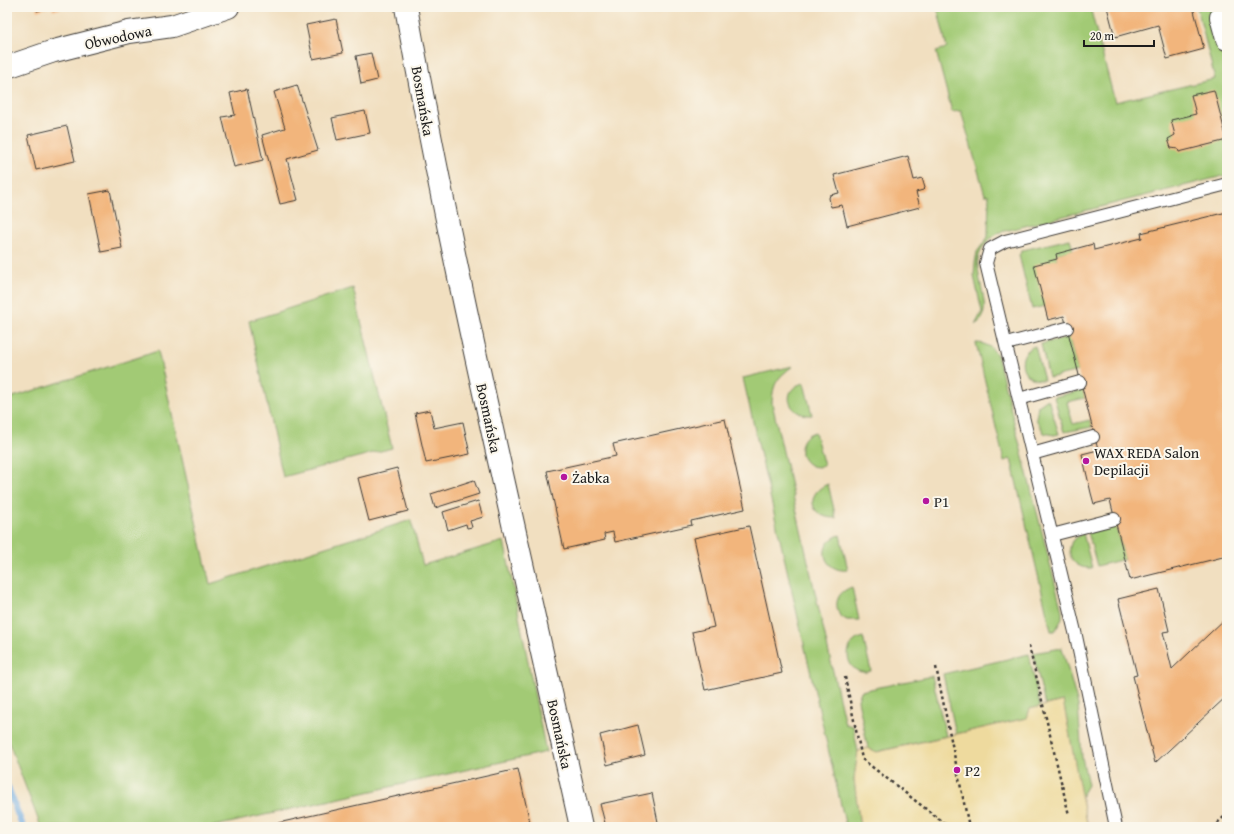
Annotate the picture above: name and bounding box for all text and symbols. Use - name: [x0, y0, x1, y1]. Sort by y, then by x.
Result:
- street label: Obwodowa: [83, 20, 153, 54]
- scale bar: [1084, 22, 1154, 48]
- text: 20 m: [1090, 27, 1114, 44]
- street label: Bosmańska: [407, 64, 439, 138]
- street label: Bosmańska: [471, 381, 507, 455]
- place label: WAX REDA Salon Depilacji: [1094, 442, 1200, 480]
- marker: WAX REDA Salon Depilacji: [1081, 456, 1091, 466]
- place label: Żabka: [572, 467, 610, 488]
- marker: Żabka: [559, 472, 569, 482]
- place label: P1: [934, 491, 949, 512]
- marker: P1: [921, 496, 931, 506]
- street label: Bosmańska: [542, 697, 578, 771]
- place label: P2: [965, 760, 980, 781]
- marker: P2: [952, 765, 962, 775]

